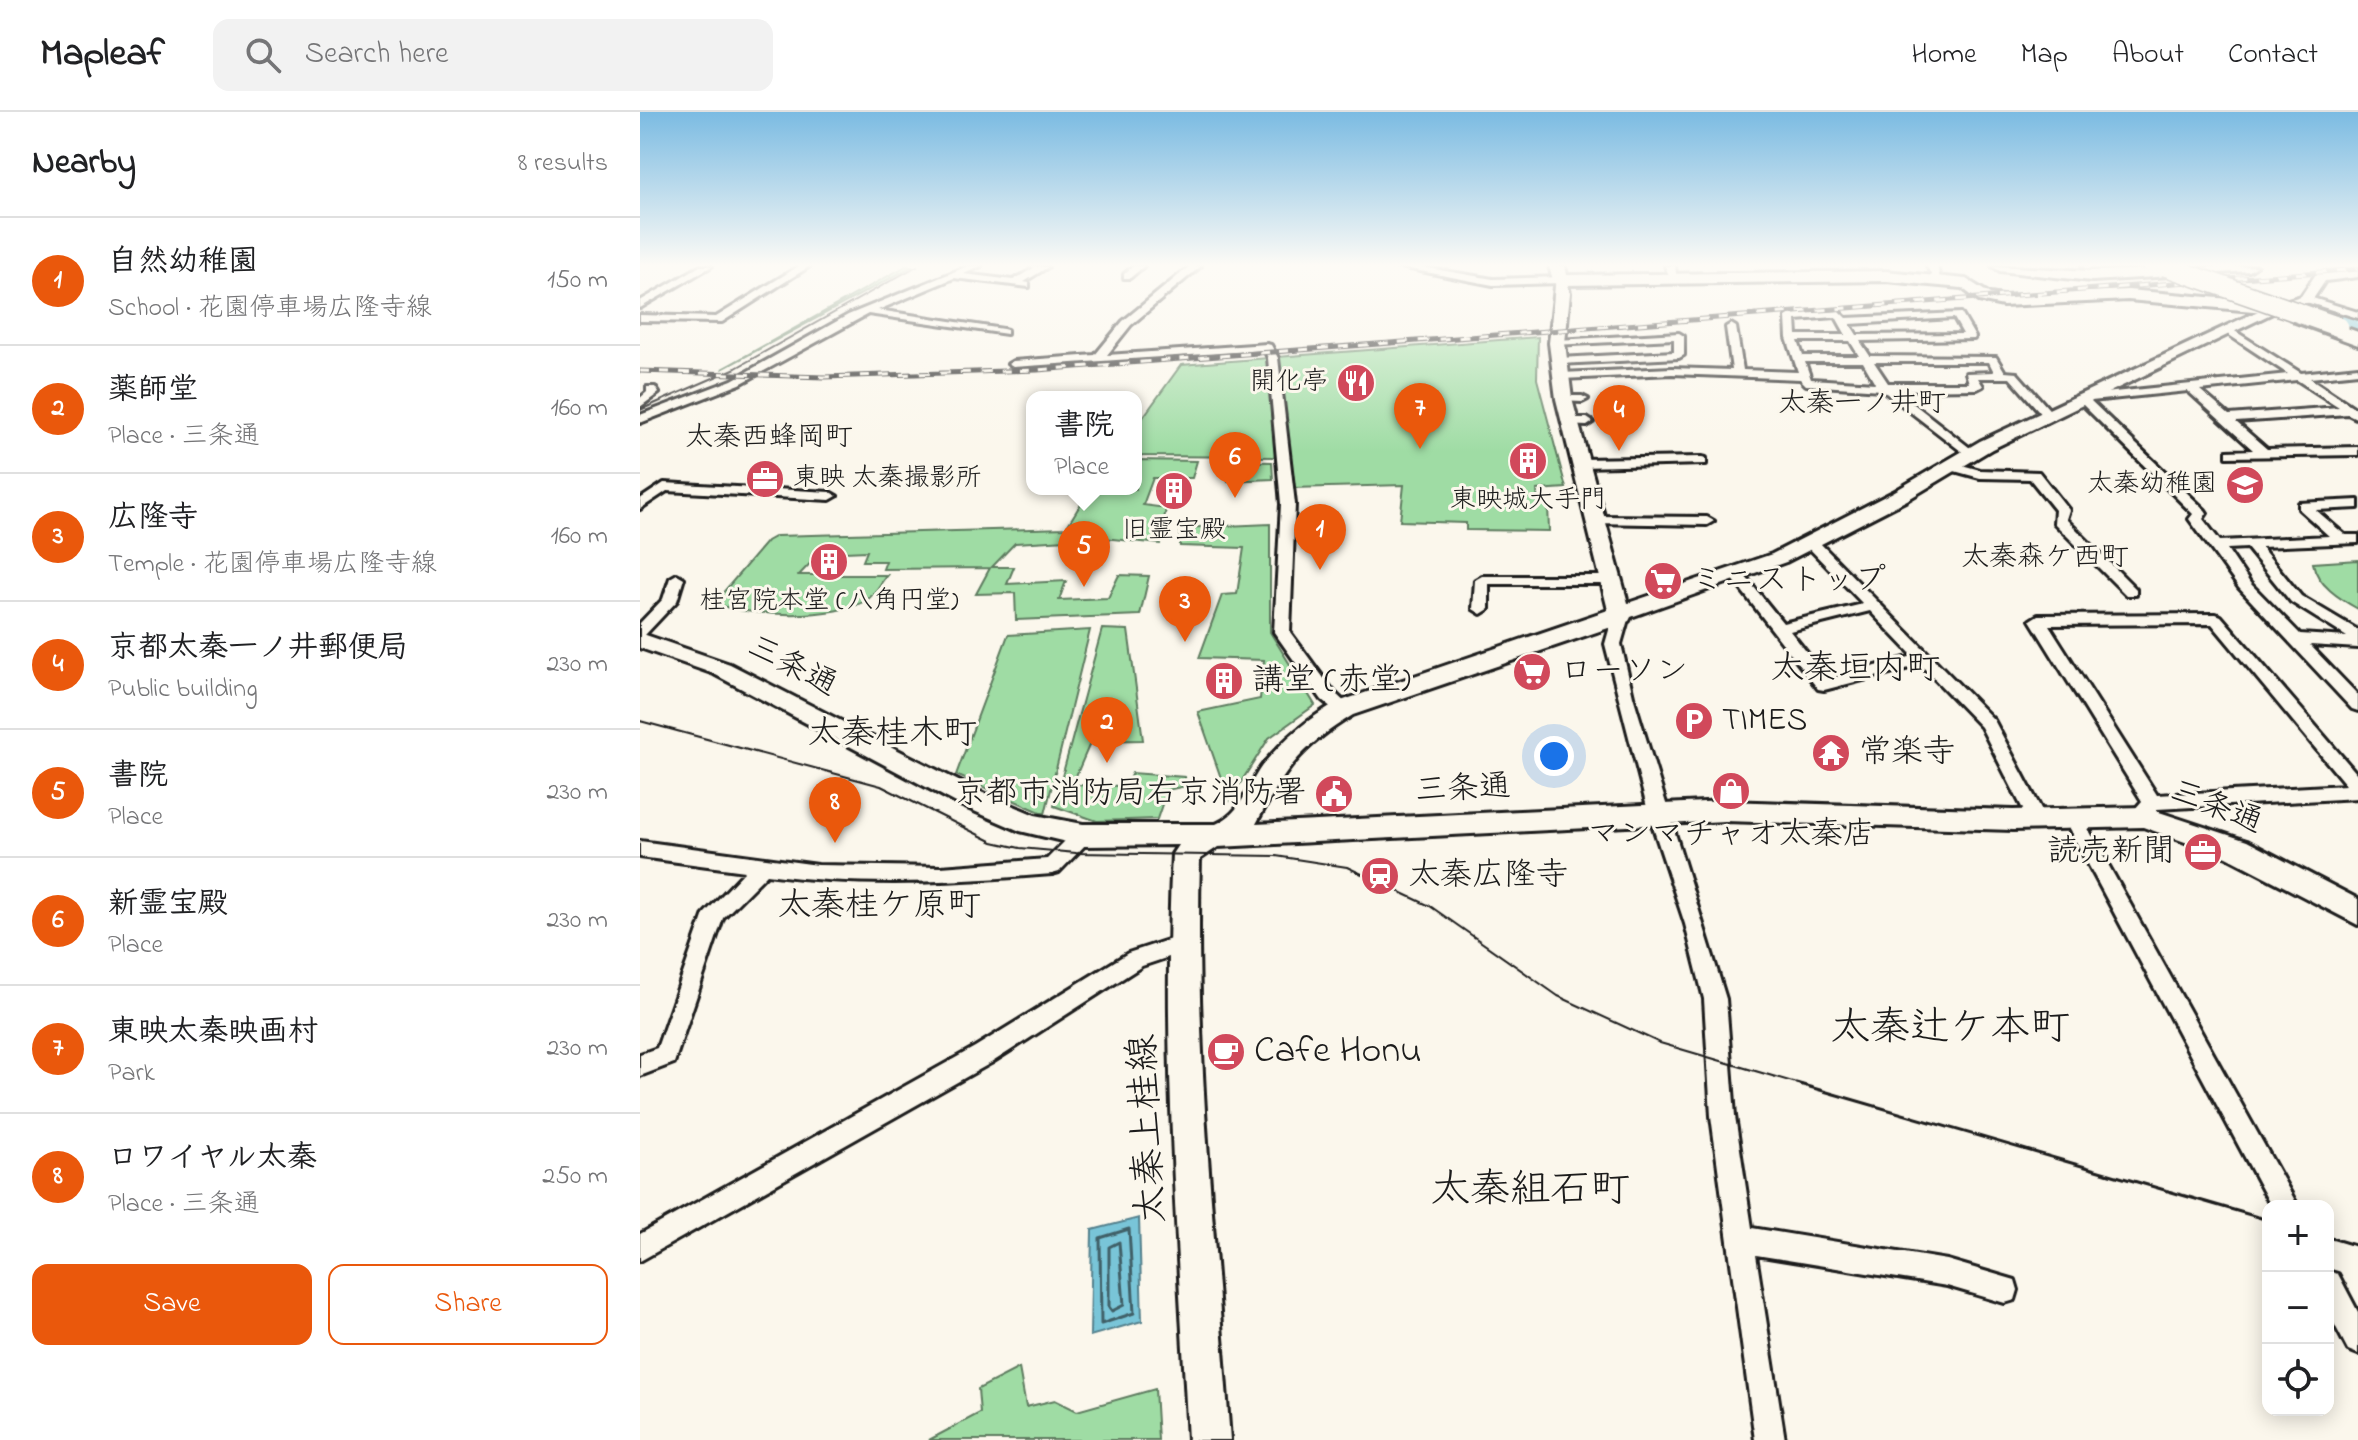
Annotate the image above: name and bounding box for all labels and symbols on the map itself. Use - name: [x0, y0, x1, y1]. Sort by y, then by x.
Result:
- restaurant icon: 開化亭: [1335, 362, 1377, 404]
- place label: 開化亭: [1250, 364, 1328, 402]
- pin: 7: [1394, 383, 1446, 449]
- district label: 太秦一ノ井町: [1778, 384, 1946, 425]
- pin: 4: [1593, 385, 1645, 451]
- district label: 太秦西蜂岡町: [685, 418, 853, 459]
- pin: 6: [1209, 432, 1261, 498]
- building icon: 東映城大手門: [1507, 440, 1549, 482]
- office icon: 東映 太秦撮影所: [744, 458, 786, 500]
- place label: 東映 太秦撮影所: [793, 460, 982, 498]
- school or university icon: 太秦幼稚園: [2224, 464, 2266, 506]
- place label: 太秦幼稚園: [2087, 466, 2217, 504]
- building icon: 旧霊宝殿: [1153, 470, 1195, 512]
- place label: 東映城大手門: [1450, 482, 1606, 520]
- pin: 1: [1294, 504, 1346, 570]
- place label: 旧霊宝殿: [1122, 512, 1226, 550]
- pin: 5: [1058, 521, 1110, 587]
- district label: 太秦森ケ西町: [1961, 538, 2129, 579]
- building icon: 桂宮院本堂 (八角円堂): [808, 541, 850, 583]
- place label: ミニストップ: [1691, 558, 1886, 605]
- supermarket icon: ミニストップ: [1642, 560, 1684, 602]
- pin: 3: [1159, 576, 1211, 642]
- place label: 桂宮院本堂 (八角円堂): [699, 583, 959, 621]
- street label: 三条通: [739, 624, 845, 710]
- district label: 太秦垣内町: [1770, 645, 1940, 695]
- place label: ローソン: [1560, 649, 1688, 696]
- supermarket icon: ローソン: [1511, 651, 1553, 693]
- place label: 講堂 (赤堂): [1252, 658, 1411, 705]
- building icon: 講堂 (赤堂): [1203, 660, 1245, 702]
- pin: 2: [1081, 697, 1133, 763]
- place label: TIMES: [1722, 698, 1807, 745]
- parking icon: TIMES: [1673, 700, 1715, 742]
- district label: 太秦桂木町: [807, 710, 977, 760]
- place label: 常楽寺: [1859, 730, 1955, 777]
- temple icon: 常楽寺: [1810, 732, 1852, 774]
- your location: [1534, 736, 1574, 776]
- street label: 三条通: [1414, 764, 1512, 816]
- street label: 三条通: [2163, 769, 2269, 847]
- shop icon: マンマチャオ太秦店: [1710, 770, 1752, 812]
- place label: 京都市消防局右京消防署: [954, 771, 1306, 818]
- public building icon: 京都市消防局右京消防署: [1313, 773, 1355, 815]
- pin: 8: [809, 777, 861, 843]
- place label: マンマチャオ太秦店: [1587, 812, 1875, 859]
- place label: 読売新聞: [2047, 829, 2175, 876]
- office icon: 読売新聞: [2182, 831, 2224, 873]
- place label: 太秦広隆寺: [1408, 853, 1568, 900]
- station icon: 太秦広隆寺: [1359, 855, 1401, 897]
- district label: 太秦桂ケ原町: [777, 882, 981, 932]
- district label: 太秦辻ケ本町: [1830, 1000, 2070, 1059]
- place label: Cafe Honu: [1254, 1024, 1422, 1080]
- cafe icon: Cafe Honu: [1205, 1031, 1247, 1073]
- street label: 太秦上桂線: [1116, 1033, 1182, 1225]
- district label: 太秦組石町: [1430, 1162, 1630, 1221]

